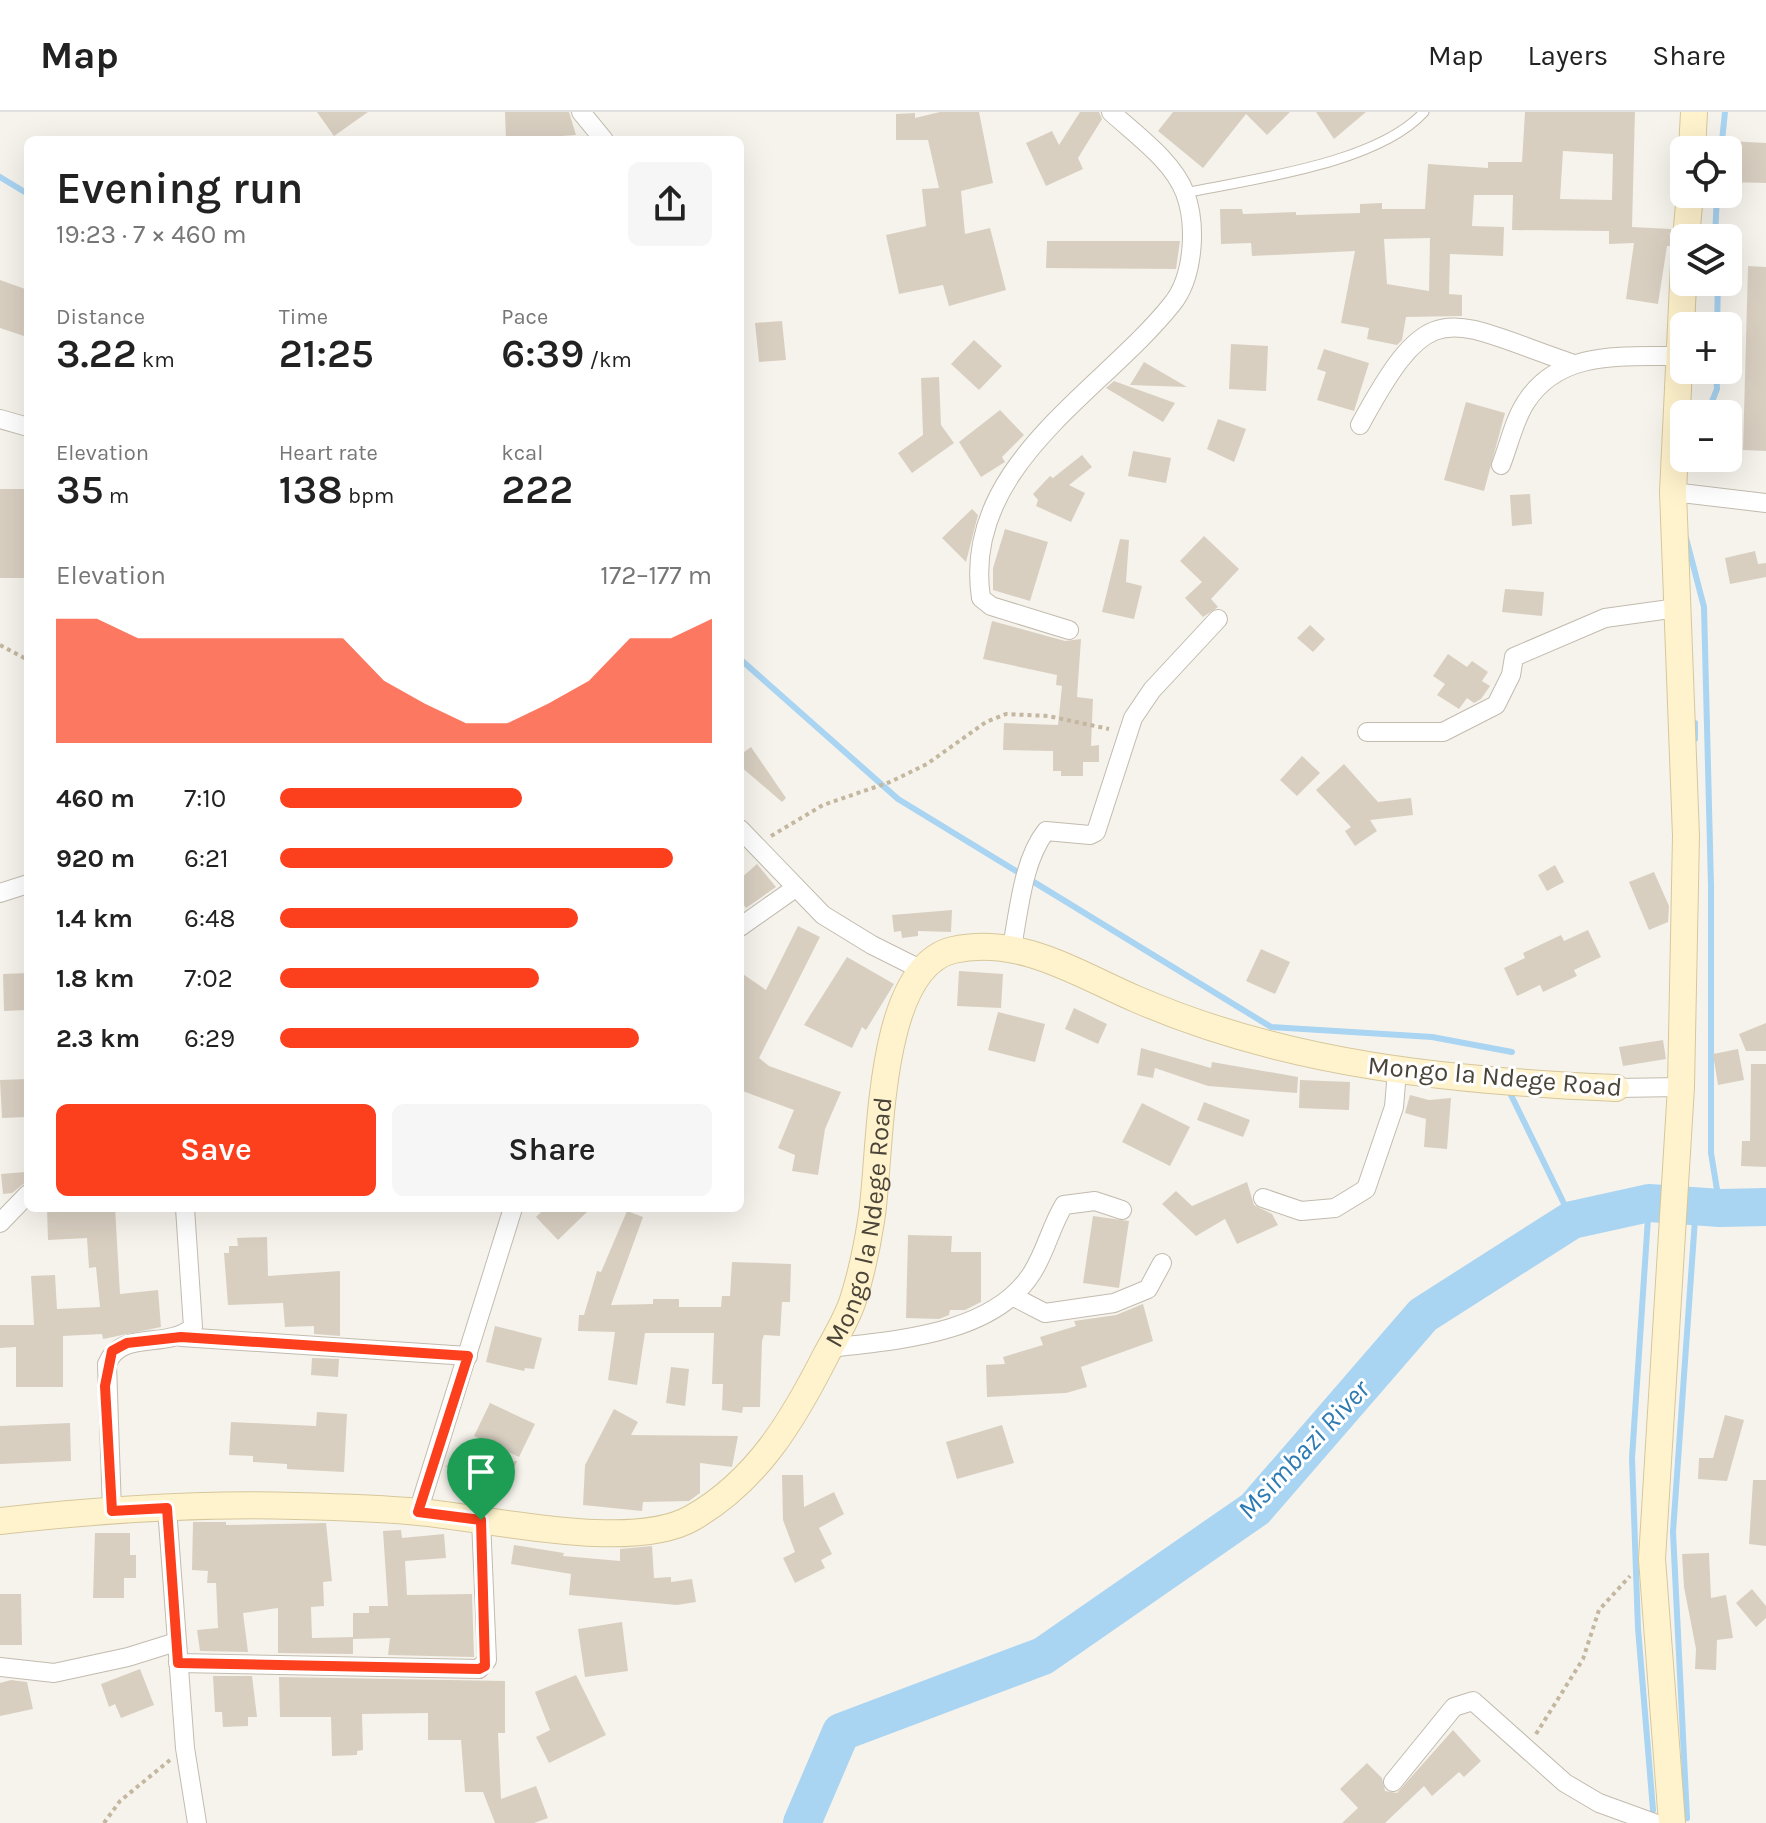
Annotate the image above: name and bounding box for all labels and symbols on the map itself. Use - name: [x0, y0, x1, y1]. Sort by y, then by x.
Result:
- street label: Mongo la Ndege Road: [1366, 1050, 1624, 1103]
- street label: Mongo la Ndege Road: [818, 1095, 899, 1353]
- water label: Msimbazi River: [1231, 1372, 1377, 1526]
- pin: [447, 1438, 515, 1520]

